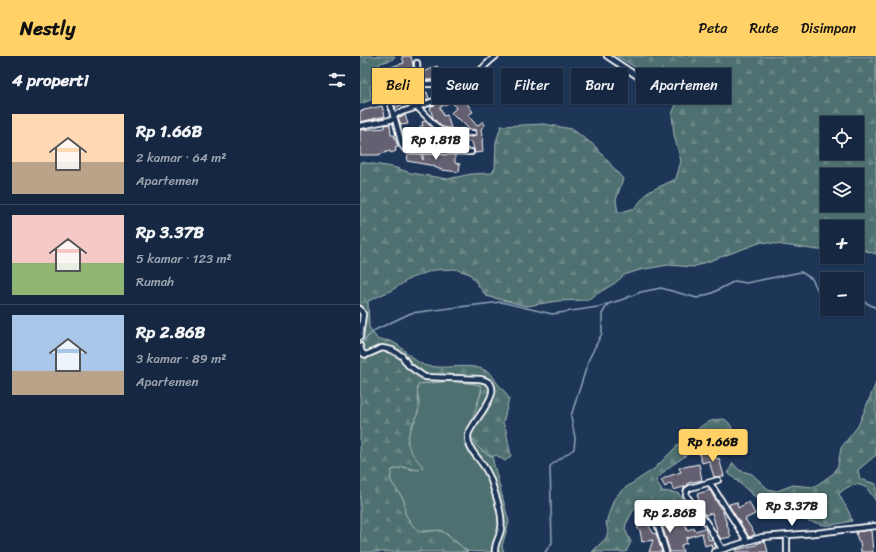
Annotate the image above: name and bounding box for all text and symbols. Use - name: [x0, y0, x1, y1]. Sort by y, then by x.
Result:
- text: Nestly: [20, 12, 75, 45]
- text: Peta: [699, 16, 727, 41]
- text: Rute: [749, 16, 779, 41]
- text: Disimpan: [801, 16, 856, 41]
- text: 4 properti: [12, 65, 88, 95]
- chip: Beli: [372, 68, 424, 104]
- chip: Sewa: [432, 68, 493, 104]
- chip: Filter: [501, 68, 563, 104]
- chip: Baru: [571, 68, 628, 104]
- chip: Apartemen: [636, 68, 731, 104]
- icon: filters: [326, 69, 348, 91]
- text: Rp 1.66B: [136, 116, 202, 146]
- map controls: [820, 116, 864, 316]
- button: locate: [820, 116, 864, 160]
- pin: Rp 1.81B: [395, 127, 477, 161]
- text: Rp 1.81B: [411, 128, 461, 151]
- icon: home: [44, 130, 92, 178]
- text: 2 kamar · 64 m²: [136, 146, 226, 169]
- button: layers: [820, 168, 864, 212]
- text: Apartemen: [136, 169, 198, 192]
- text: Rp 3.37B: [136, 217, 204, 247]
- button: +: [820, 220, 864, 264]
- icon: home: [44, 231, 92, 279]
- text: 5 kamar · 123 m²: [136, 247, 232, 270]
- text: Rumah: [136, 270, 174, 293]
- button: −: [820, 272, 864, 316]
- text: Rp 2.86B: [136, 317, 205, 347]
- icon: home: [44, 331, 92, 379]
- text: 3 kamar · 89 m²: [136, 347, 226, 370]
- text: Apartemen: [136, 370, 198, 393]
- pin: Rp 1.66B: [672, 429, 754, 463]
- text: Rp 1.66B: [688, 430, 738, 453]
- pin: Rp 3.37B: [751, 493, 833, 527]
- text: Rp 3.37B: [766, 494, 818, 517]
- pin: Rp 2.86B: [629, 500, 711, 534]
- text: Rp 2.86B: [644, 501, 697, 524]

